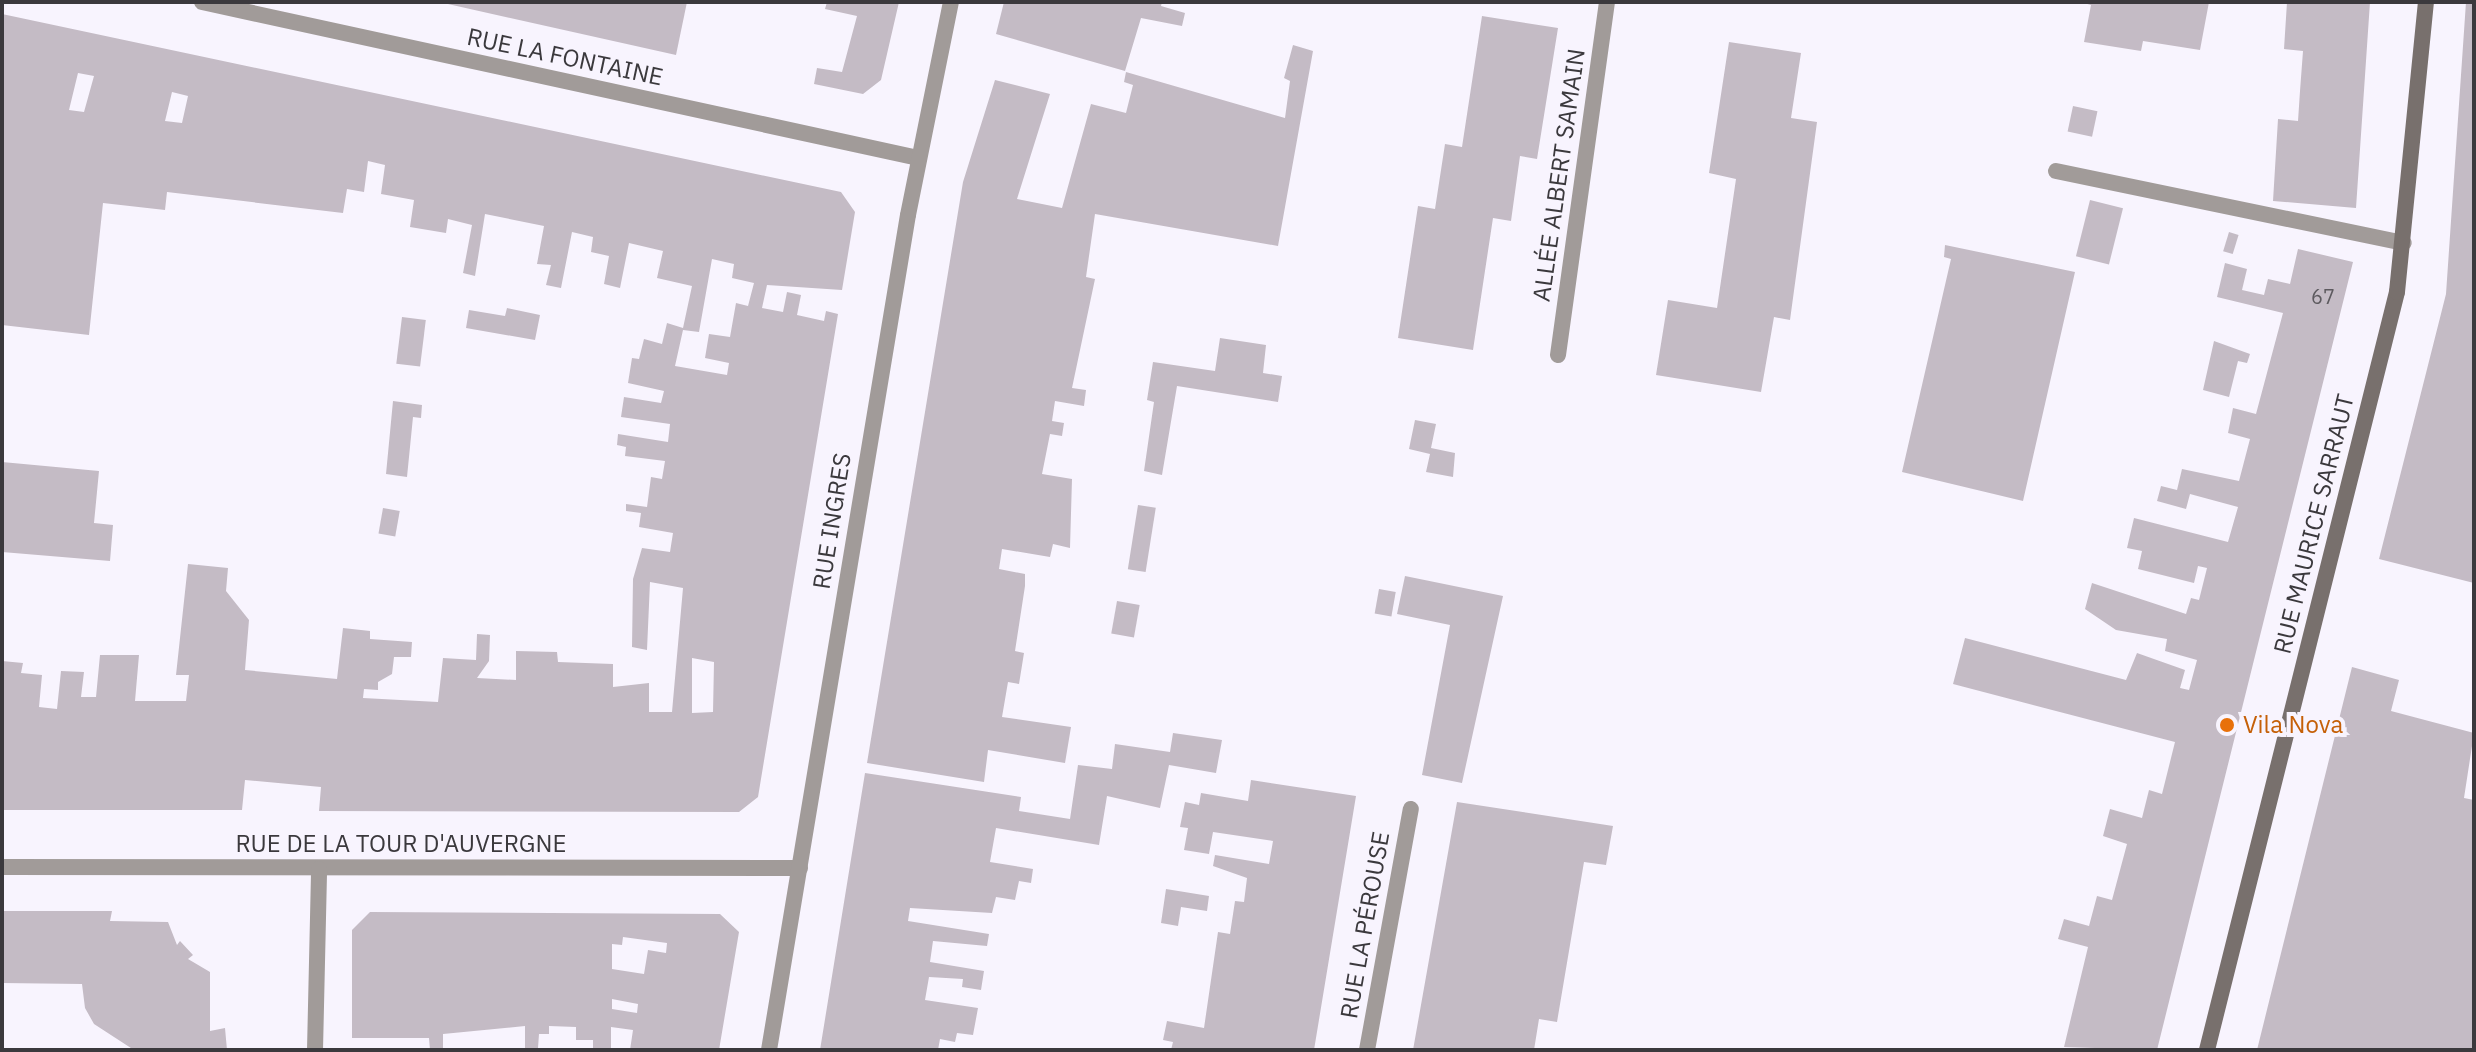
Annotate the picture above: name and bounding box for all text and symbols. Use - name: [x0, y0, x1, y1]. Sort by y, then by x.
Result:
- street label: RUE LA FONTAINE: [464, 22, 666, 92]
- street label: ALLÉE ALBERT SAMAIN: [1527, 47, 1591, 303]
- house number: 67: [2311, 284, 2335, 308]
- street label: RUE MAURICE SARRAUT: [2268, 391, 2360, 657]
- street label: RUE INGRES: [807, 451, 857, 591]
- place label: Vila Nova: [2243, 711, 2343, 739]
- marker: Vila Nova: [2218, 716, 2236, 734]
- street label: RUE LA PÉROUSE: [1334, 829, 1396, 1021]
- street label: RUE DE LA TOUR D'AUVERGNE: [235, 830, 567, 858]

